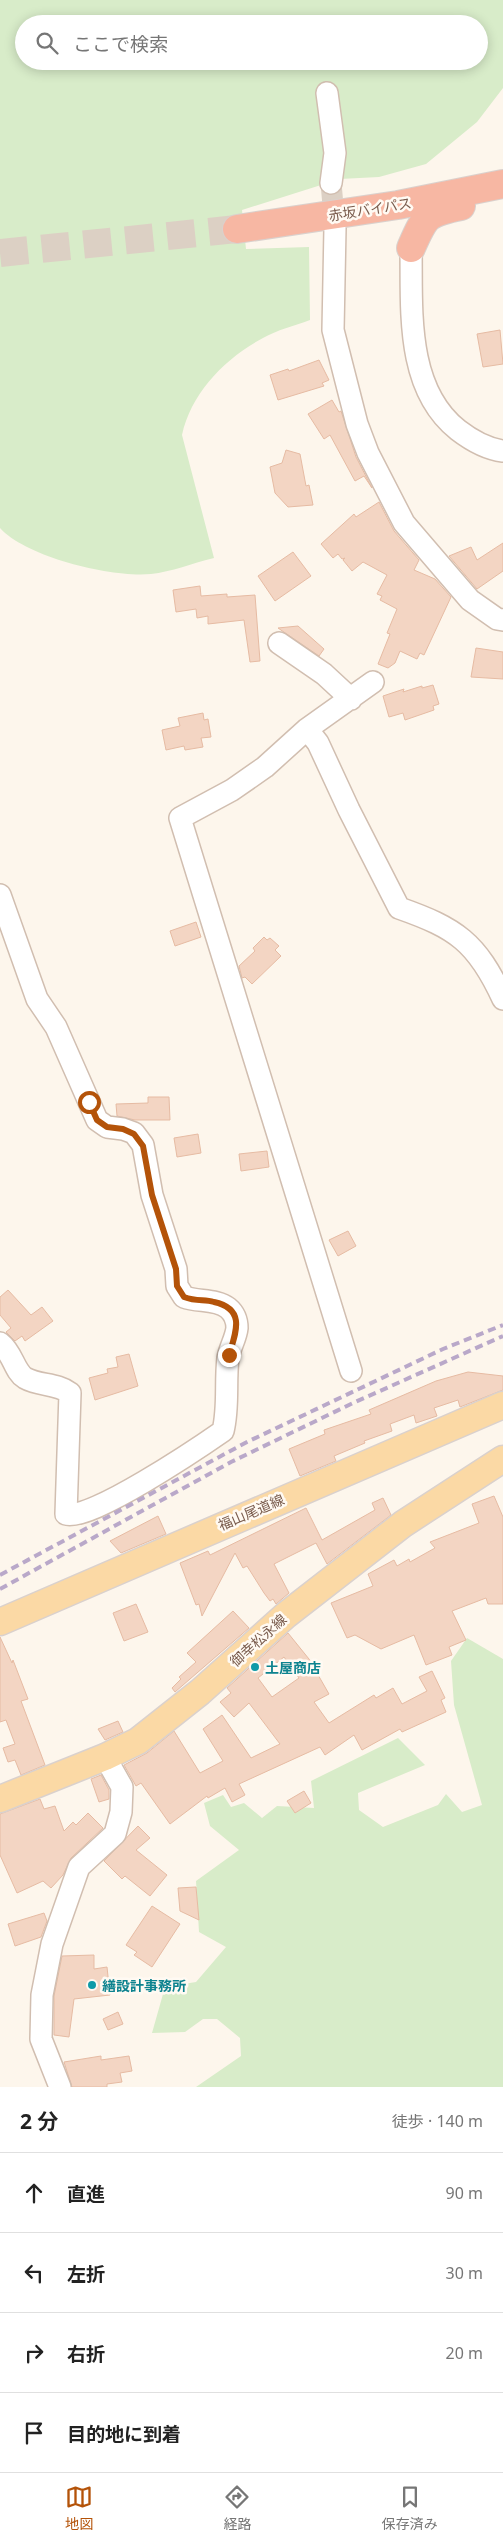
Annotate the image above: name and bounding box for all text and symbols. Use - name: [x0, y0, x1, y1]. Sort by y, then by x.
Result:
- search box: [15, 15, 488, 70]
- icon: search: [33, 29, 61, 57]
- text: ここで検索: [73, 31, 168, 57]
- street label: 赤坂バイパス: [327, 193, 413, 225]
- route start: [78, 1091, 101, 1114]
- route end: [218, 1344, 241, 1367]
- street label: 福山尾道線: [215, 1490, 287, 1534]
- street label: 御幸松永線: [226, 1610, 290, 1670]
- place label: 土屋商店: [265, 1658, 321, 1677]
- marker: 土屋商店: [249, 1661, 261, 1673]
- place label: 繕設計事務所: [102, 1976, 186, 1995]
- marker: 繕設計事務所: [86, 1979, 98, 1991]
- text: 2 分: [20, 2107, 58, 2135]
- text: 徒歩 · 140 m: [392, 2110, 483, 2132]
- icon: ahead: [20, 2179, 48, 2207]
- text: 直進: [67, 2181, 105, 2207]
- text: 90 m: [446, 2182, 483, 2204]
- icon: left: [20, 2259, 48, 2287]
- text: 左折: [67, 2261, 105, 2287]
- text: 30 m: [446, 2262, 483, 2284]
- icon: right: [20, 2339, 48, 2367]
- text: 右折: [67, 2341, 105, 2367]
- text: 20 m: [446, 2342, 483, 2364]
- icon: arrive: [20, 2419, 48, 2447]
- text: 目的地に到着: [67, 2421, 181, 2447]
- tab: 地図: [65, 2483, 93, 2533]
- tab: 経路: [223, 2483, 251, 2533]
- tab: 保存済み: [382, 2483, 438, 2533]

